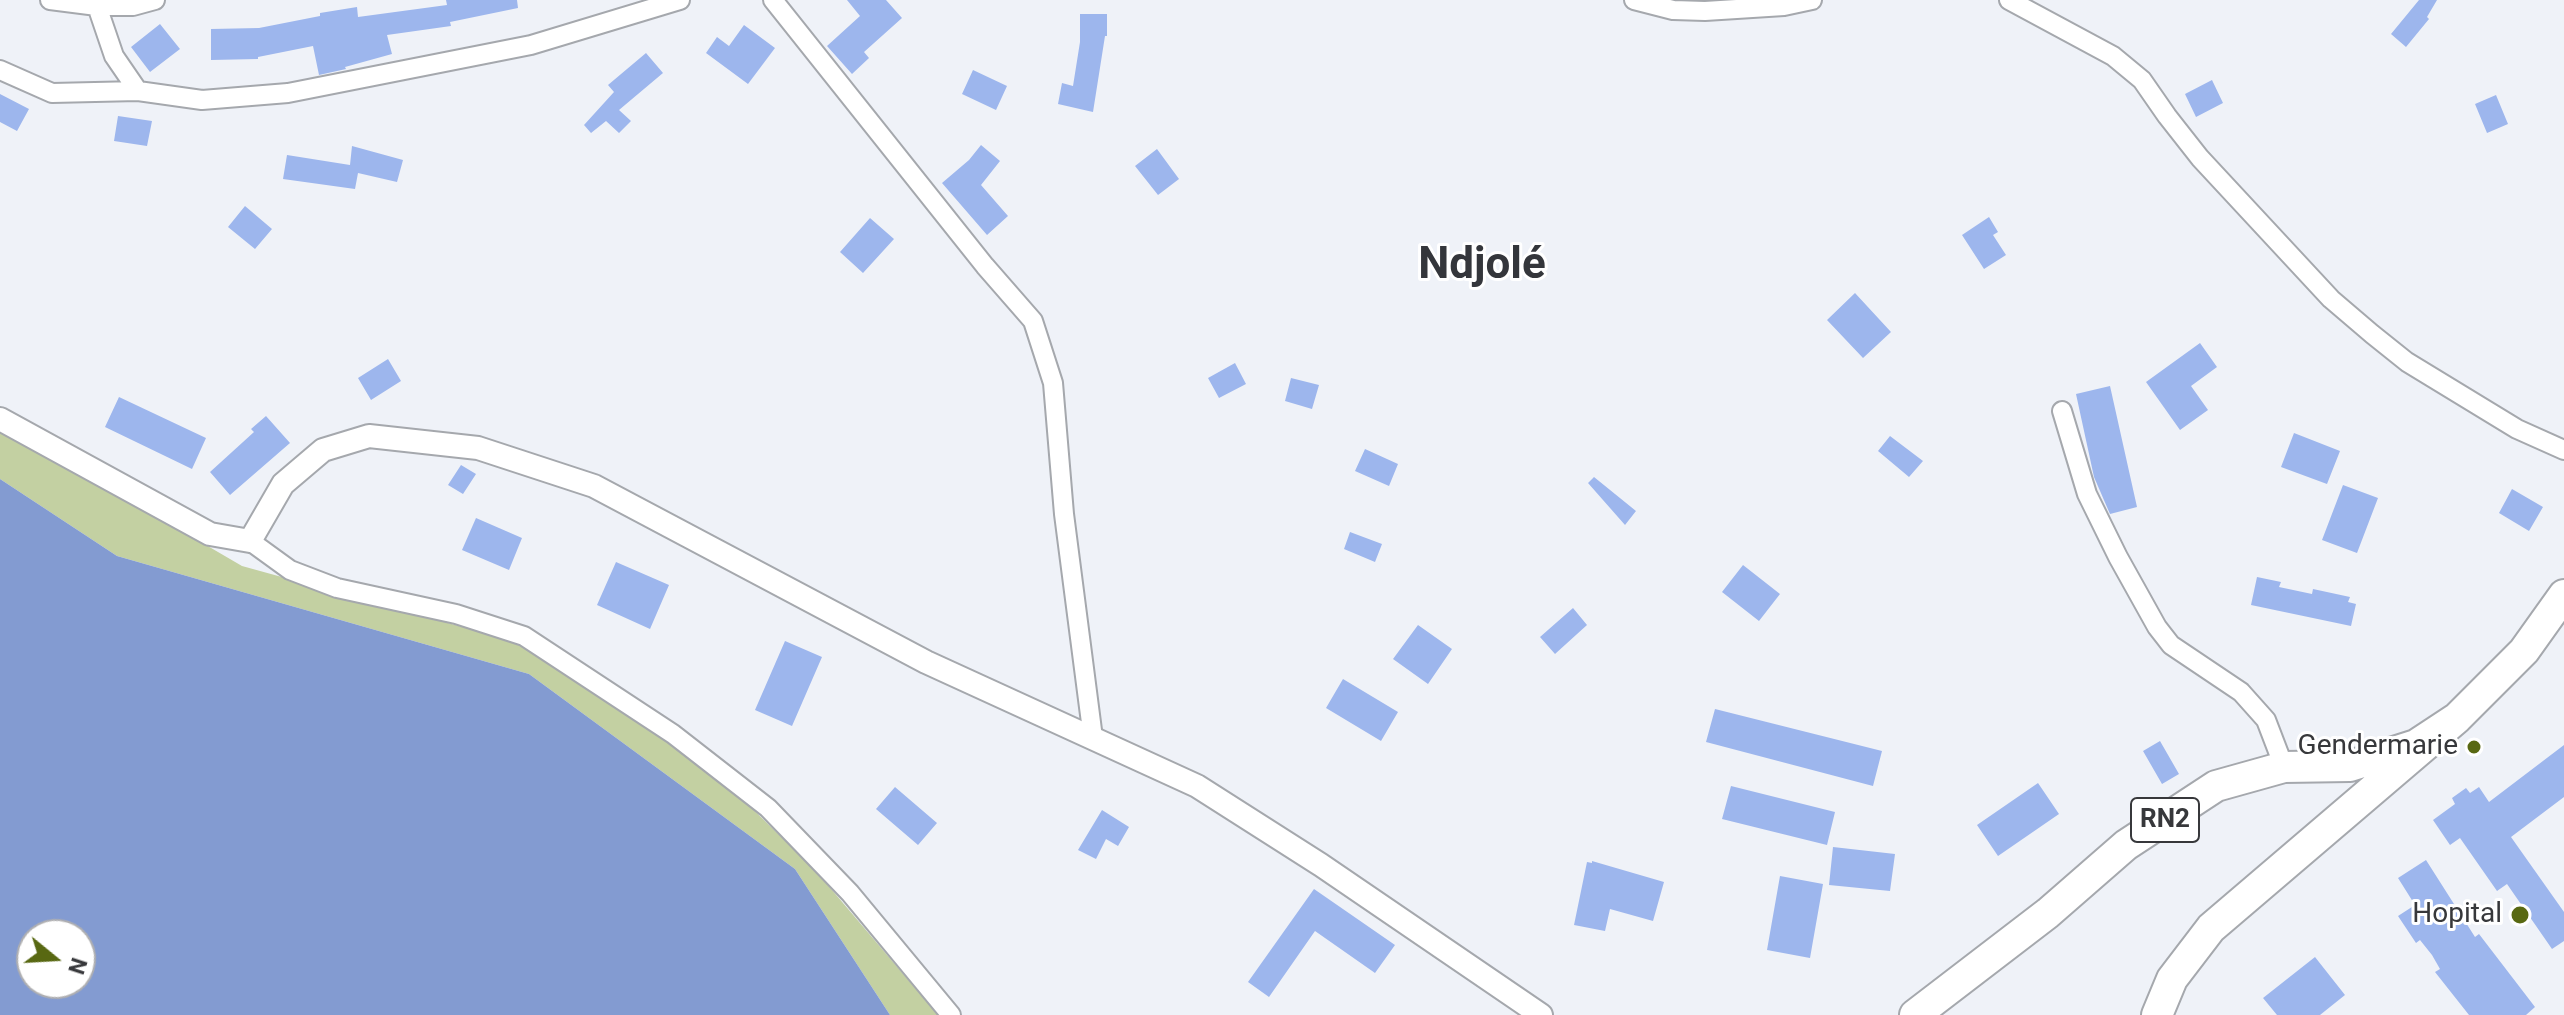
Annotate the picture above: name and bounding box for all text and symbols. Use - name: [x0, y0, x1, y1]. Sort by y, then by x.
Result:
- district label: Ndjolé: [1418, 241, 1546, 293]
- place label: Gendermarie: [2298, 730, 2458, 764]
- marker: Gendermarie: [2465, 738, 2483, 756]
- road number: RN2: [2131, 798, 2199, 842]
- place label: Hopital: [2412, 898, 2502, 932]
- marker: Hopital: [2509, 904, 2531, 926]
- north arrow: [16, 919, 96, 999]
- text: N: [63, 955, 92, 977]

